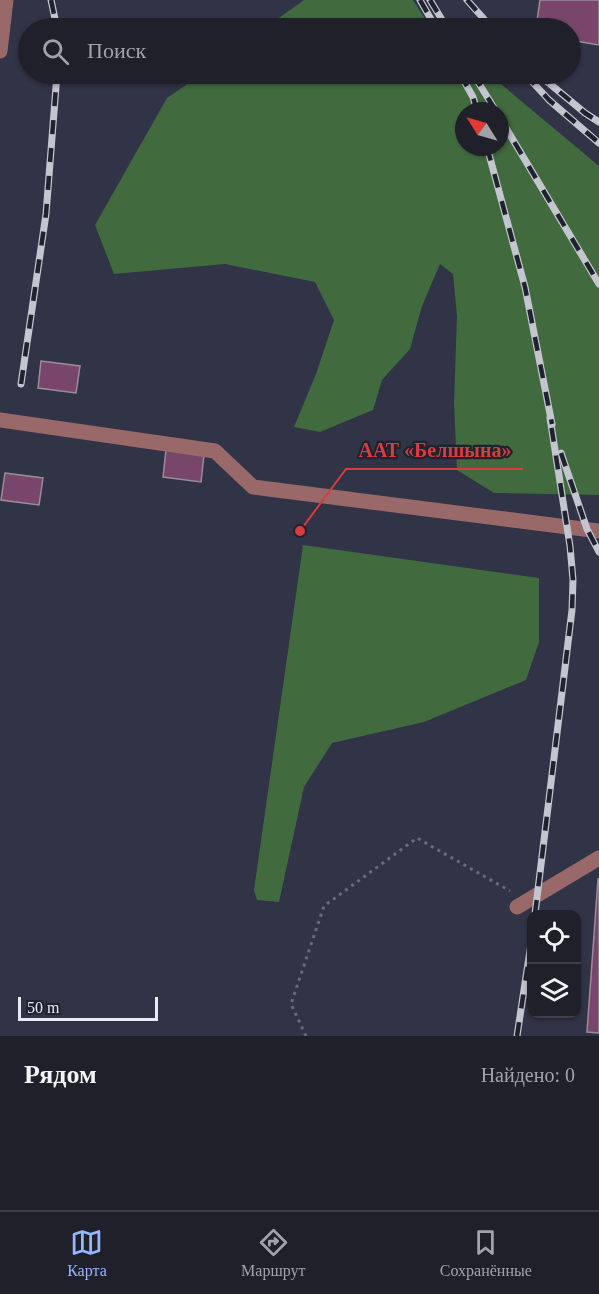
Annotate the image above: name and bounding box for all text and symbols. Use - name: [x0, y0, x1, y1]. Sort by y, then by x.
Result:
- search box: [18, 18, 581, 84]
- icon: search: [39, 35, 72, 68]
- text: Поиск: [87, 38, 146, 63]
- north arrow: [455, 102, 509, 156]
- callout: ААТ «Белшына»: [346, 431, 523, 469]
- text: ААТ «Белшына»: [359, 439, 511, 461]
- map controls: [527, 910, 581, 1018]
- button: locate: [527, 910, 581, 964]
- button: layers: [527, 964, 581, 1018]
- scale bar: [18, 994, 158, 1022]
- text: 50 m: [27, 999, 59, 1016]
- text: Рядом: [24, 1060, 97, 1089]
- text: Найдено: 0: [481, 1064, 575, 1086]
- tab: Карта: [67, 1226, 107, 1280]
- tab: Маршрут: [241, 1226, 306, 1280]
- tab: Сохранённые: [440, 1226, 532, 1280]

